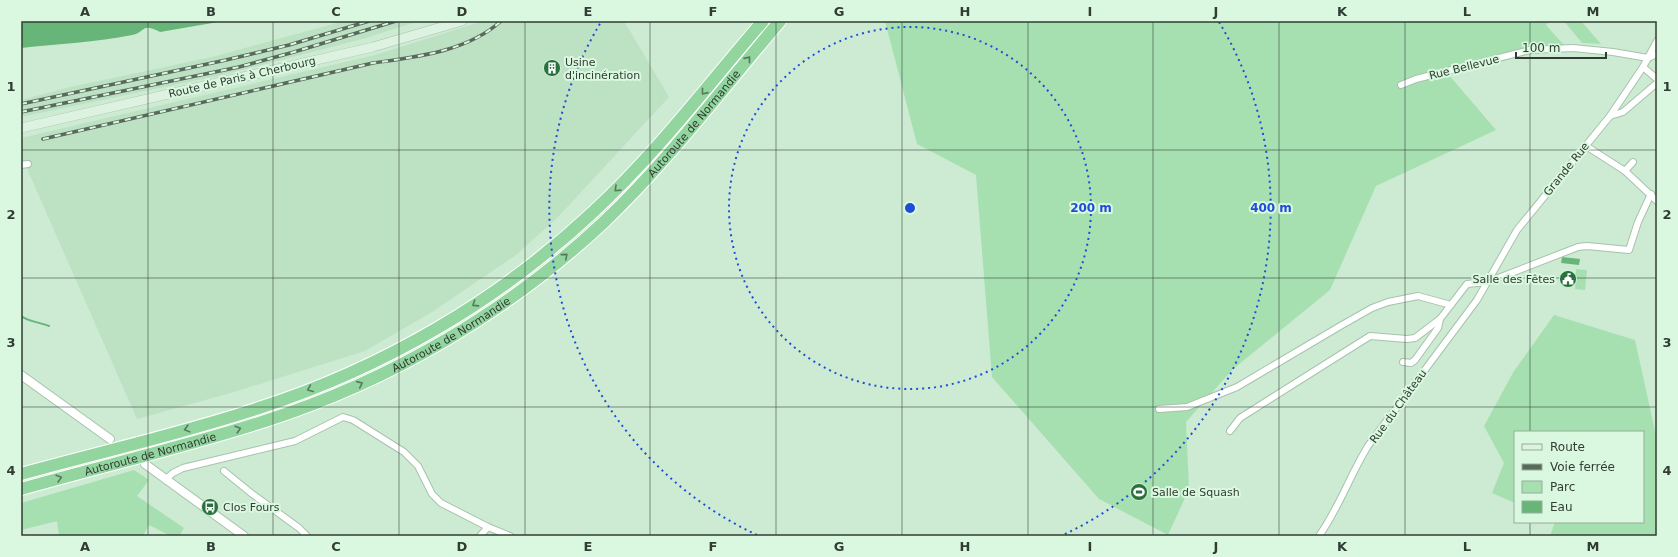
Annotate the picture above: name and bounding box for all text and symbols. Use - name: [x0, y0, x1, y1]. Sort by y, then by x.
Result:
- text: A: [80, 4, 90, 19]
- text: B: [206, 4, 216, 19]
- text: C: [331, 4, 341, 19]
- text: D: [457, 4, 468, 19]
- text: E: [584, 4, 592, 19]
- text: F: [709, 4, 717, 19]
- text: G: [834, 4, 844, 19]
- text: H: [960, 4, 970, 19]
- text: I: [1088, 4, 1092, 19]
- text: J: [1213, 4, 1218, 19]
- text: K: [1337, 4, 1348, 19]
- text: L: [1463, 4, 1471, 19]
- text: M: [1587, 4, 1599, 19]
- scale bar: [1516, 34, 1606, 60]
- text: 100 m: [1522, 41, 1560, 55]
- street label: Rue Bellevue: [1428, 52, 1501, 82]
- street label: Route de Paris à Cherbourg: [167, 54, 317, 101]
- place label: Usine d'incinération: [565, 56, 640, 82]
- one-way arrow: [744, 56, 751, 63]
- building icon: Usine d'incinération: [542, 58, 562, 78]
- street label: Autoroute de Normandie: [645, 68, 743, 180]
- text: 1: [6, 79, 16, 94]
- text: 1: [1662, 79, 1672, 94]
- one-way arrow: [701, 87, 708, 94]
- street label: Grande Rue: [1541, 140, 1592, 199]
- one-way arrow: [614, 184, 622, 191]
- centre of rings: [903, 201, 917, 215]
- text: 200 m: [1070, 201, 1112, 215]
- text: 400 m: [1250, 201, 1292, 215]
- text: 2: [6, 207, 16, 222]
- text: 2: [1662, 207, 1672, 222]
- one-way arrow: [560, 254, 567, 261]
- public building icon: Salle des Fêtes: [1558, 269, 1578, 289]
- place label: Salle des Fêtes: [1473, 273, 1555, 286]
- street label: Autoroute de Normandie: [390, 294, 513, 375]
- one-way arrow: [473, 299, 480, 306]
- text: 3: [6, 335, 16, 350]
- text: 3: [1662, 335, 1672, 350]
- street label: Rue du Château: [1367, 367, 1430, 446]
- one-way arrow: [355, 381, 363, 389]
- one-way arrow: [307, 384, 315, 392]
- one-way arrow: [183, 424, 190, 433]
- one-way arrow: [234, 425, 241, 434]
- street label: Autoroute de Normandie: [83, 430, 218, 478]
- legend: [1514, 431, 1644, 523]
- text: Route: [1550, 440, 1585, 454]
- text: Voie ferrée: [1550, 460, 1615, 474]
- text: 4: [6, 463, 16, 478]
- text: 4: [1662, 463, 1672, 478]
- one-way arrow: [55, 475, 62, 483]
- text: Parc: [1550, 480, 1575, 494]
- sports icon: Salle de Squash: [1129, 482, 1149, 502]
- place label: Salle de Squash: [1152, 486, 1240, 499]
- bus stop icon: Clos Fours: [200, 497, 220, 517]
- text: Eau: [1550, 500, 1573, 514]
- place label: Clos Fours: [223, 501, 280, 514]
- text: A: [80, 539, 90, 554]
- text: B: [206, 539, 216, 554]
- text: C: [331, 539, 341, 554]
- text: D: [457, 539, 468, 554]
- text: E: [584, 539, 592, 554]
- text: F: [709, 539, 717, 554]
- text: G: [834, 539, 844, 554]
- text: H: [960, 539, 970, 554]
- text: I: [1088, 539, 1092, 554]
- text: J: [1213, 539, 1218, 554]
- text: K: [1337, 539, 1348, 554]
- text: L: [1463, 539, 1471, 554]
- text: M: [1587, 539, 1599, 554]

